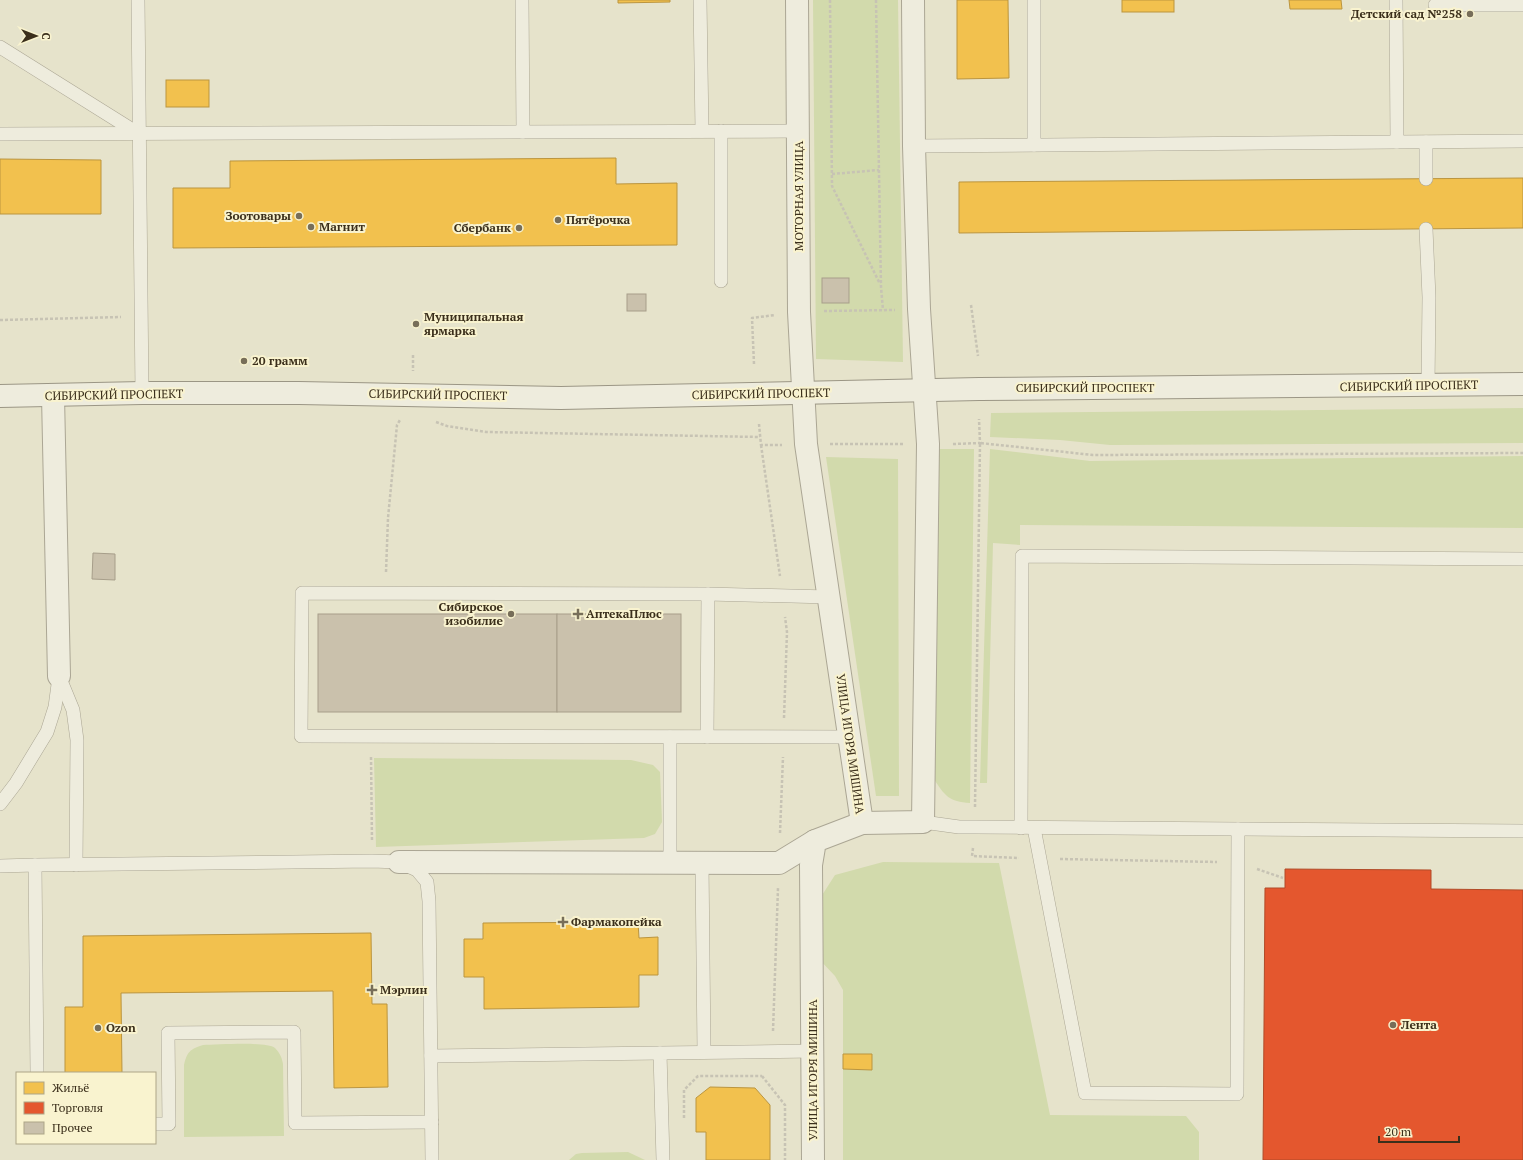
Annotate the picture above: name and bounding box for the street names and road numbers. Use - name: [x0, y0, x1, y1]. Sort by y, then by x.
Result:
- street label: МОТОРНАЯ УЛИЦА: [791, 140, 806, 251]
- street label: СИБИРСКИЙ ПРОСПЕКТ: [1340, 377, 1479, 394]
- street label: СИБИРСКИЙ ПРОСПЕКТ: [1016, 380, 1155, 395]
- street label: СИБИРСКИЙ ПРОСПЕКТ: [692, 385, 831, 402]
- street label: СИБИРСКИЙ ПРОСПЕКТ: [45, 386, 184, 403]
- street label: СИБИРСКИЙ ПРОСПЕКТ: [369, 386, 508, 403]
- street label: УЛИЦА ИГОРЯ МИШИНА: [833, 673, 868, 816]
- street label: УЛИЦА ИГОРЯ МИШИНА: [805, 998, 820, 1141]

